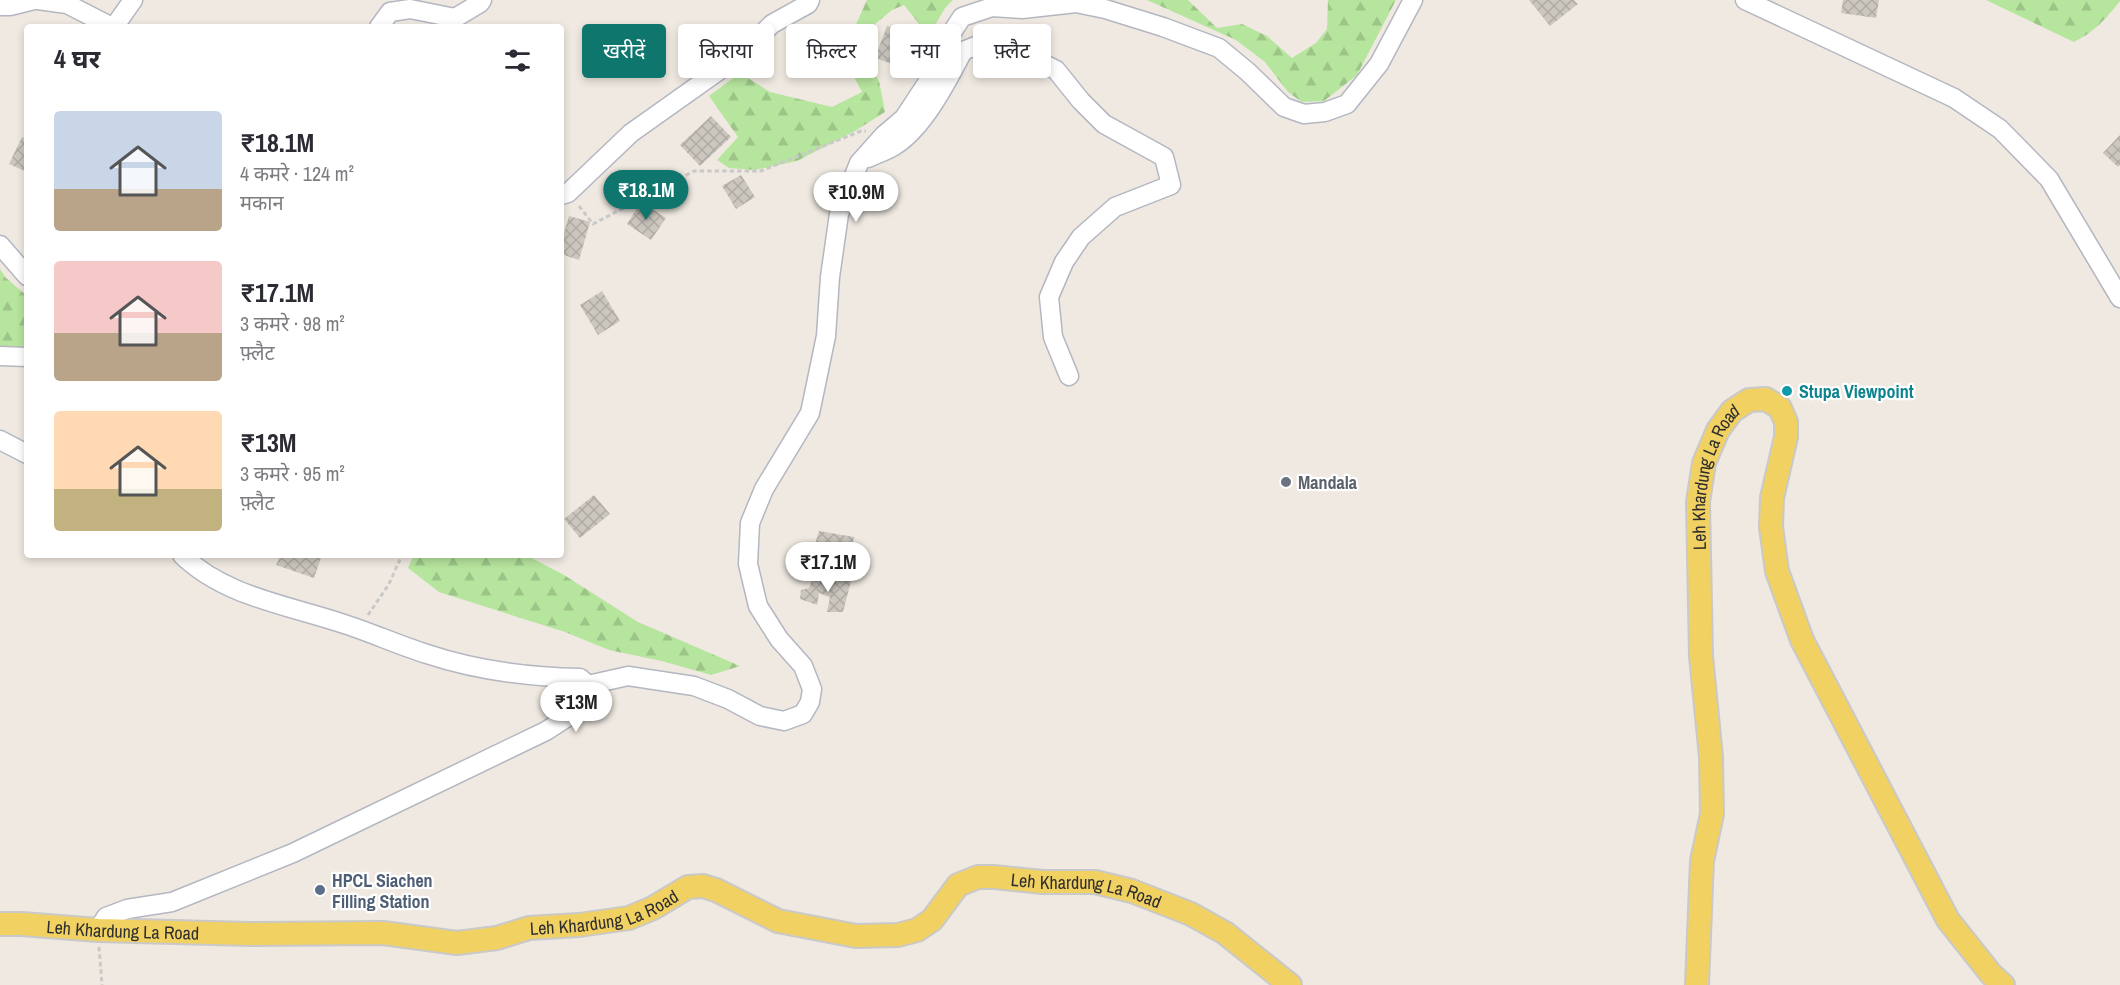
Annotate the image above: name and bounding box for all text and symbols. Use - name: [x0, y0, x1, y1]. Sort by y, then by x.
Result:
- chip: खरीदें: [582, 24, 666, 78]
- chip: किराया: [678, 24, 774, 78]
- chip: फ़िल्टर: [786, 24, 878, 78]
- chip: नया: [890, 24, 961, 78]
- chip: फ़्लैट: [973, 24, 1051, 78]
- text: 4 घर: [54, 41, 100, 76]
- icon: filters: [501, 44, 534, 77]
- text: ₹18.1M: [240, 125, 314, 160]
- icon: home: [102, 135, 174, 207]
- text: 4 कमरे · 124 m²: [240, 160, 354, 187]
- pin: ₹18.1M: [597, 170, 695, 221]
- pin: ₹10.9M: [807, 172, 905, 223]
- text: ₹18.1M: [617, 176, 675, 203]
- text: ₹10.9M: [827, 178, 885, 205]
- text: मकान: [240, 189, 284, 216]
- text: ₹17.1M: [240, 275, 314, 310]
- icon: home: [102, 285, 174, 357]
- text: 3 कमरे · 98 m²: [240, 310, 345, 337]
- text: फ़्लैट: [240, 339, 275, 366]
- place label: Stupa Viewpoint: [1799, 379, 1914, 404]
- marker: Stupa Viewpoint: [1780, 384, 1794, 398]
- street label: Leh Khardung La Road: [1685, 397, 1744, 550]
- text: ₹13M: [240, 425, 297, 460]
- icon: home: [102, 435, 174, 507]
- text: 3 कमरे · 95 m²: [240, 460, 345, 487]
- place label: Mandala: [1298, 470, 1358, 495]
- marker: Mandala: [1279, 475, 1293, 489]
- text: फ़्लैट: [240, 489, 275, 516]
- pin: ₹17.1M: [779, 542, 877, 593]
- text: ₹17.1M: [799, 548, 857, 575]
- pin: ₹13M: [540, 682, 612, 733]
- text: ₹13M: [554, 688, 598, 715]
- street label: Leh Khardung La Road: [1010, 866, 1165, 914]
- place label: HPCL Siachen Filling Station: [332, 868, 433, 914]
- marker: HPCL Siachen Filling Station: [313, 883, 327, 897]
- street label: Leh Khardung La Road: [529, 883, 683, 940]
- street label: Leh Khardung La Road: [46, 913, 199, 945]

